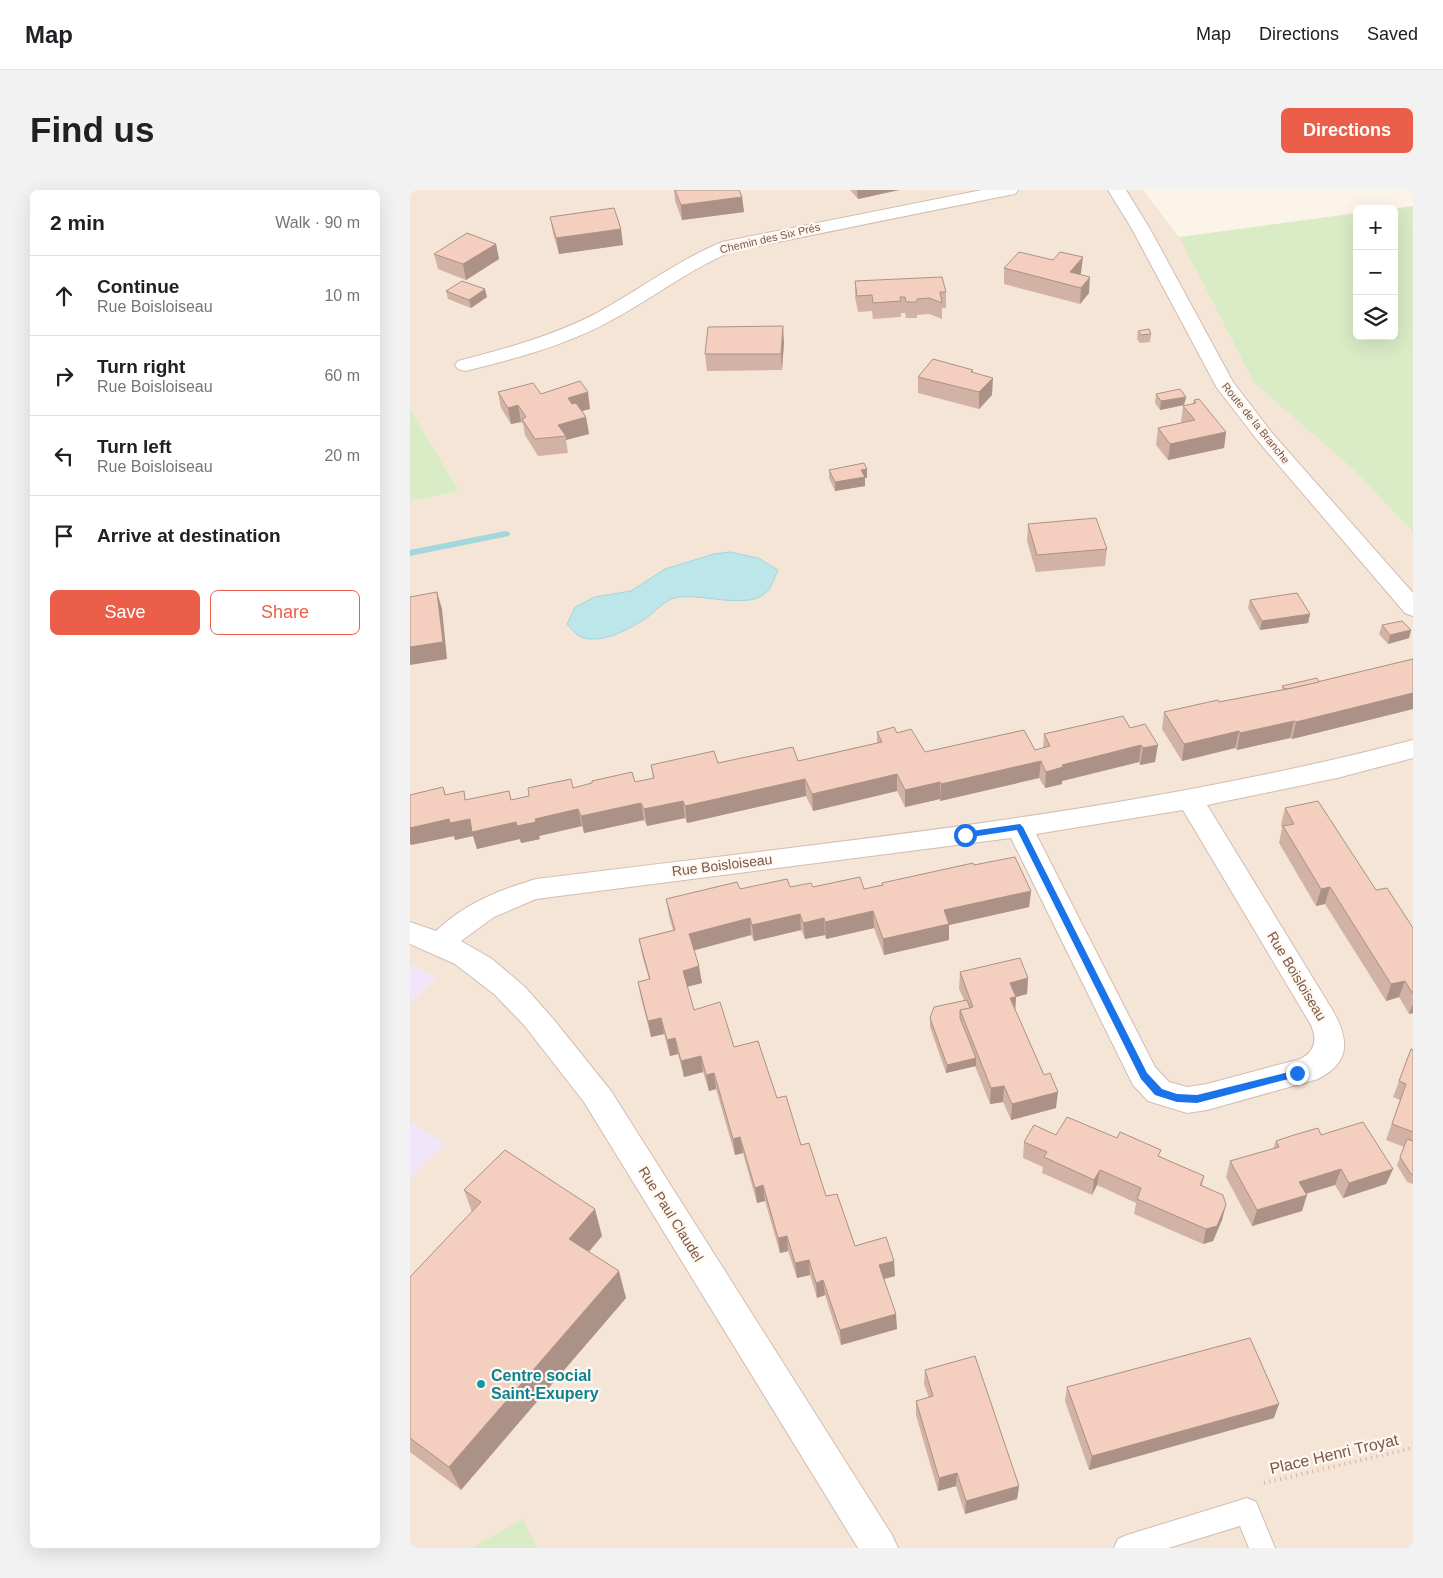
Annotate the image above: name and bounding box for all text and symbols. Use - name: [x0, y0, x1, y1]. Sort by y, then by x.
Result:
- text: Map: [25, 21, 73, 48]
- text: Map: [1196, 24, 1231, 44]
- text: Directions: [1259, 24, 1339, 44]
- text: Saved: [1367, 24, 1418, 44]
- button: Directions: [1281, 108, 1413, 153]
- text: Find us: [30, 110, 154, 149]
- map controls: [1353, 205, 1398, 340]
- button: +: [1353, 205, 1398, 250]
- text: 2 min: [50, 211, 105, 234]
- text: Walk · 90 m: [275, 214, 360, 231]
- street label: Chemin des Six Prés: [719, 220, 822, 255]
- button: −: [1353, 250, 1398, 295]
- text: Continue: [97, 276, 179, 297]
- icon: ahead: [50, 282, 78, 310]
- text: 10 m: [324, 287, 360, 304]
- button: layers: [1353, 295, 1398, 340]
- text: Rue Boisloiseau: [97, 298, 213, 315]
- text: Turn right: [97, 356, 185, 377]
- icon: right: [50, 362, 78, 390]
- text: 60 m: [324, 367, 360, 384]
- text: Rue Boisloiseau: [97, 378, 213, 395]
- street label: Route de la Branche: [1220, 380, 1292, 466]
- text: Turn left: [97, 436, 172, 457]
- icon: left: [50, 442, 78, 470]
- text: 20 m: [324, 447, 360, 464]
- text: Rue Boisloiseau: [97, 458, 213, 475]
- icon: arrive: [50, 522, 78, 550]
- text: Arrive at destination: [97, 525, 281, 546]
- button: Save: [50, 590, 200, 635]
- button: Share: [210, 590, 360, 635]
- route start: [954, 824, 977, 847]
- street label: Rue Boisloiseau: [671, 851, 773, 879]
- street label: Rue Boisloiseau: [1264, 929, 1330, 1023]
- route end: [1286, 1062, 1309, 1085]
- street label: Rue Paul Claudel: [635, 1164, 707, 1264]
- place label: Centre social Saint-Exupery: [491, 1367, 599, 1402]
- marker: Centre social Saint-Exupery: [475, 1378, 487, 1390]
- street label: Place Henri Troyat: [1268, 1431, 1401, 1477]

